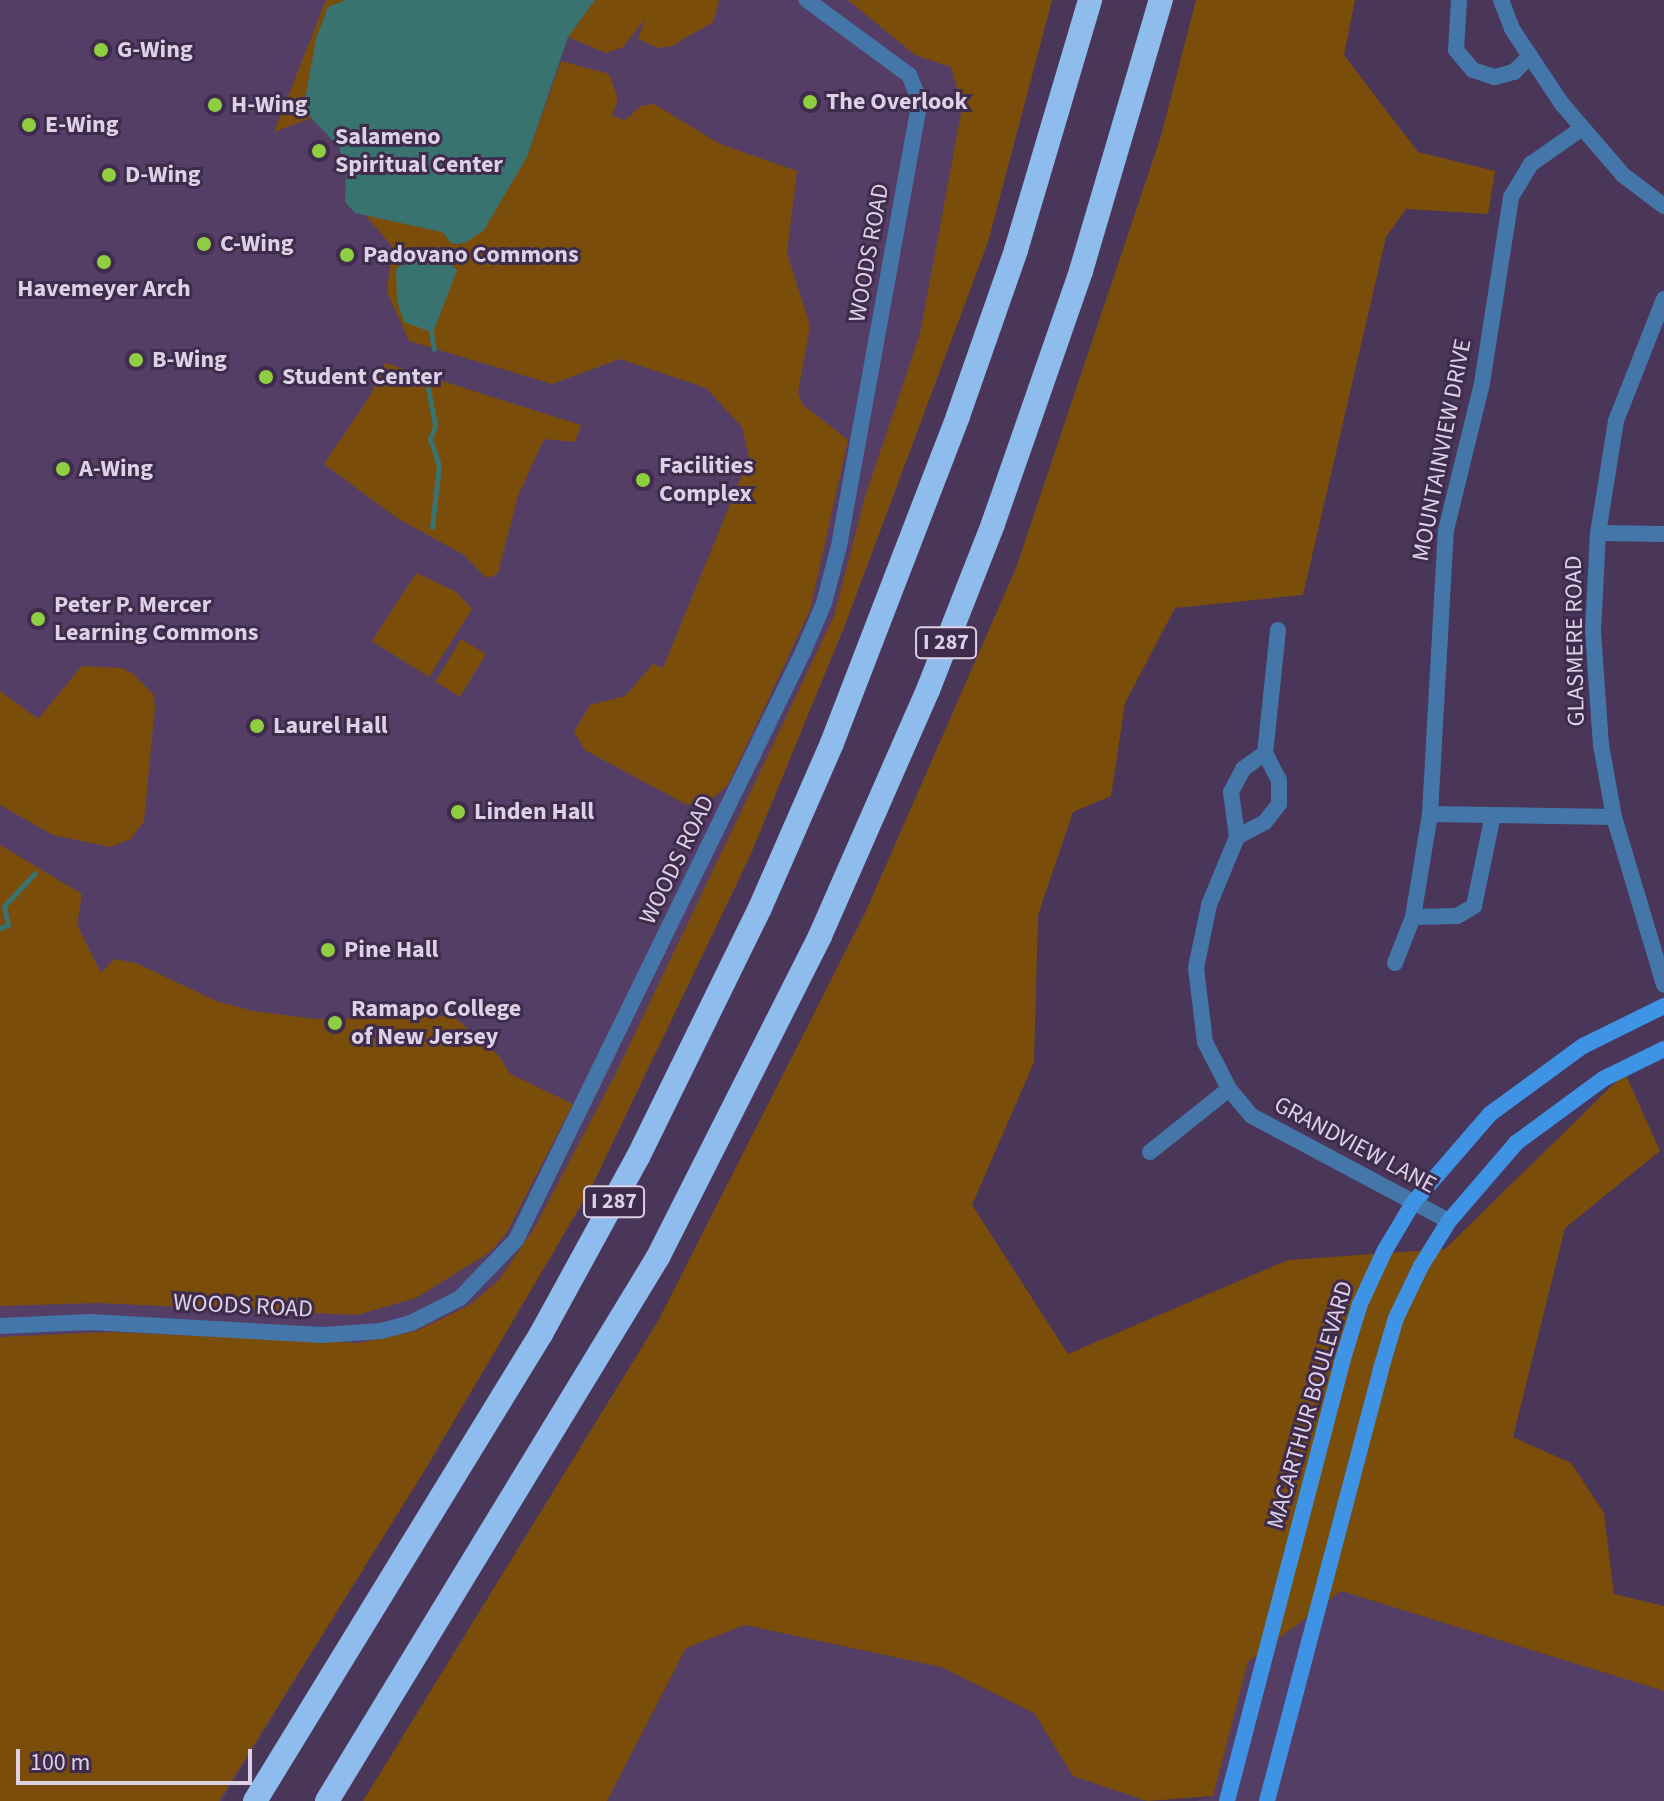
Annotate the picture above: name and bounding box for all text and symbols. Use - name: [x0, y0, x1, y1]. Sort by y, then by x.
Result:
- place label: G-Wing: [117, 36, 193, 64]
- marker: G-Wing: [92, 41, 110, 59]
- place label: The Overlook: [826, 88, 968, 116]
- place label: H-Wing: [231, 91, 308, 119]
- marker: The Overlook: [801, 93, 819, 111]
- marker: H-Wing: [206, 96, 224, 114]
- place label: E-Wing: [45, 111, 119, 139]
- marker: E-Wing: [20, 116, 38, 134]
- place label: Salameno Spiritual Center: [335, 123, 503, 179]
- marker: Salameno Spiritual Center: [310, 142, 328, 160]
- place label: D-Wing: [125, 161, 201, 189]
- marker: D-Wing: [100, 166, 118, 184]
- street label: WOODS ROAD: [843, 182, 895, 324]
- place label: C-Wing: [220, 230, 294, 258]
- marker: C-Wing: [195, 235, 213, 253]
- place label: Padovano Commons: [363, 241, 579, 269]
- marker: Padovano Commons: [338, 246, 356, 264]
- marker: Havemeyer Arch: [95, 253, 113, 271]
- place label: Havemeyer Arch: [17, 275, 191, 303]
- street label: MOUNTAINVIEW DRIVE: [1406, 336, 1478, 564]
- place label: B-Wing: [152, 346, 227, 374]
- marker: B-Wing: [127, 351, 145, 369]
- place label: Student Center: [282, 363, 442, 391]
- marker: Student Center: [257, 368, 275, 386]
- place label: Facilities Complex: [659, 452, 754, 508]
- place label: A-Wing: [79, 455, 153, 483]
- marker: A-Wing: [54, 460, 72, 478]
- marker: Facilities Complex: [634, 471, 652, 489]
- street label: GLASMERE ROAD: [1559, 555, 1591, 727]
- place label: Peter P. Mercer Learning Commons: [54, 591, 258, 647]
- marker: Peter P. Mercer Learning Commons: [29, 610, 47, 628]
- road number: I 287: [914, 625, 978, 661]
- place label: Laurel Hall: [273, 712, 388, 740]
- marker: Laurel Hall: [248, 717, 266, 735]
- street label: WOODS ROAD: [633, 791, 721, 929]
- place label: Linden Hall: [474, 798, 594, 826]
- marker: Linden Hall: [449, 803, 467, 821]
- place label: Pine Hall: [344, 936, 438, 964]
- marker: Pine Hall: [319, 941, 337, 959]
- place label: Ramapo College of New Jersey: [351, 995, 521, 1051]
- marker: Ramapo College of New Jersey: [326, 1014, 344, 1032]
- street label: GRANDVIEW LANE: [1269, 1090, 1441, 1200]
- road number: I 287: [582, 1184, 646, 1220]
- street label: MACARTHUR BOULEVARD: [1261, 1278, 1359, 1532]
- street label: WOODS ROAD: [172, 1288, 314, 1324]
- scale bar: [20, 1733, 256, 1783]
- text: 100 m: [30, 1745, 90, 1780]

